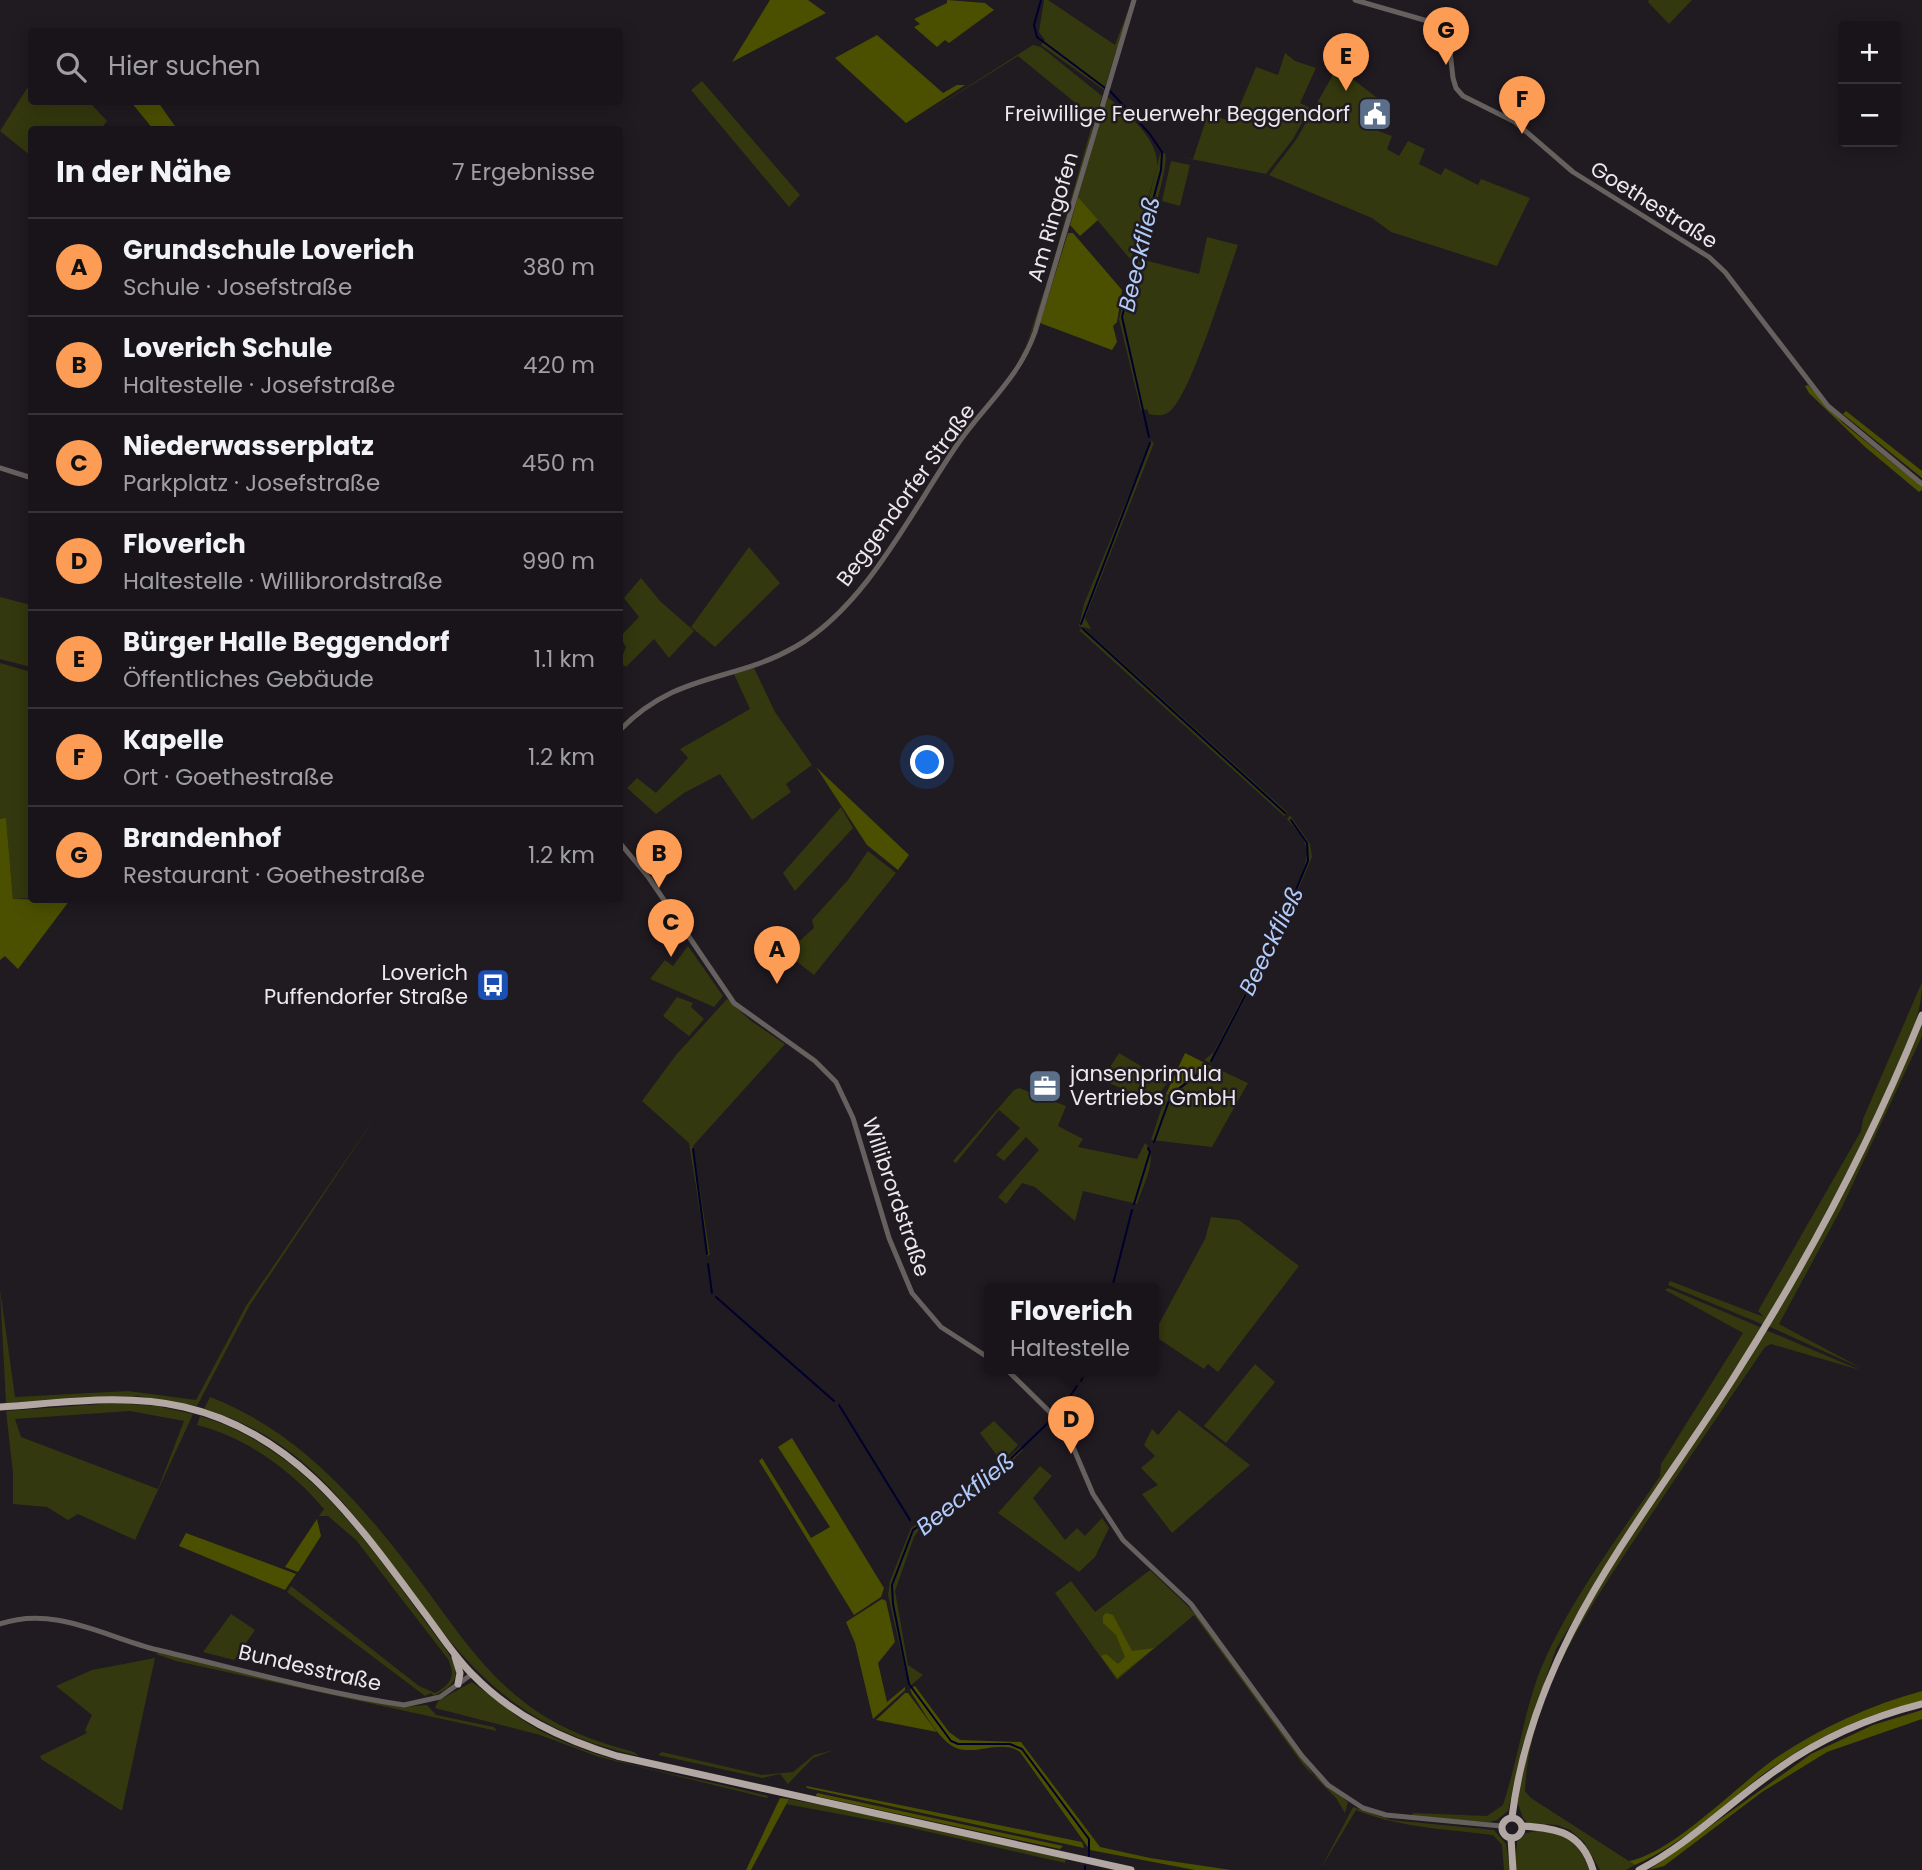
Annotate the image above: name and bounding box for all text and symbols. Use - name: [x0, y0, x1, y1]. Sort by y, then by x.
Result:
- pin: G: [1423, 7, 1469, 65]
- map controls: [1838, 21, 1901, 147]
- button: +: [1838, 21, 1901, 84]
- search box: [28, 28, 623, 105]
- pin: E: [1323, 33, 1369, 91]
- icon: search: [52, 48, 90, 86]
- text: Hier suchen: [108, 48, 261, 84]
- pin: F: [1499, 76, 1545, 134]
- button: −: [1838, 84, 1901, 147]
- public building icon: Freiwillige Feuerwehr Beggendorf: [1356, 95, 1394, 133]
- place label: Freiwillige Feuerwehr Beggendorf: [1005, 99, 1350, 128]
- street label: Am Ringofen: [1020, 149, 1085, 285]
- text: In der Nähe: [56, 150, 231, 193]
- street label: Goethestraße: [1585, 154, 1723, 255]
- text: 7 Ergebnisse: [452, 156, 595, 188]
- water label: Beeckfließ: [1110, 194, 1168, 314]
- text: Grundschule Loverich: [123, 232, 414, 268]
- text: A: [71, 251, 87, 283]
- text: 380 m: [523, 251, 595, 283]
- text: Schule · Josefstraße: [123, 271, 352, 303]
- text: Loverich Schule: [123, 330, 332, 366]
- text: B: [71, 349, 87, 381]
- text: 420 m: [523, 349, 595, 381]
- text: Haltestelle · Josefstraße: [123, 369, 395, 401]
- street label: Beggendorfer Straße: [830, 398, 982, 592]
- text: Niederwasserplatz: [123, 428, 374, 464]
- text: C: [70, 447, 88, 479]
- text: 450 m: [522, 447, 595, 479]
- text: Parkplatz · Josefstraße: [123, 467, 380, 499]
- text: Floverich: [123, 526, 246, 562]
- text: D: [71, 545, 87, 577]
- text: 990 m: [522, 545, 595, 577]
- text: Haltestelle · Willibrordstraße: [123, 565, 443, 597]
- text: Bürger Halle Beggendorf: [123, 624, 449, 660]
- text: E: [73, 643, 85, 675]
- text: 1.1 km: [534, 643, 595, 675]
- text: Öffentliches Gebäude: [123, 663, 374, 695]
- text: Kapelle: [123, 722, 224, 758]
- text: F: [73, 741, 85, 773]
- text: 1.2 km: [528, 741, 595, 773]
- your location: [910, 745, 944, 779]
- text: Ort · Goethestraße: [123, 761, 334, 793]
- text: Brandenhof: [123, 820, 281, 856]
- pin: B: [636, 830, 682, 888]
- text: G: [70, 839, 88, 871]
- text: 1.2 km: [528, 839, 595, 871]
- text: Restaurant · Goethestraße: [123, 859, 425, 891]
- water label: Beeckfließ: [1231, 882, 1311, 1000]
- pin: C: [648, 899, 694, 957]
- pin: A: [754, 926, 800, 984]
- place label: Loverich Puffendorfer Straße: [264, 958, 468, 1011]
- bus stop icon: Loverich Puffendorfer Straße: [474, 966, 512, 1004]
- place label: jansenprimula Vertriebs GmbH: [1069, 1059, 1236, 1112]
- office icon: jansenprimula Vertriebs GmbH: [1026, 1067, 1064, 1105]
- street label: Willibrordstraße: [856, 1113, 937, 1280]
- popup: [984, 1283, 1159, 1374]
- text: Floverich: [1010, 1293, 1133, 1329]
- text: Haltestelle: [1010, 1332, 1130, 1364]
- pin: D: [1048, 1396, 1094, 1454]
- water label: Beeckfließ: [909, 1445, 1021, 1543]
- street label: Bundesstraße: [236, 1637, 384, 1698]

